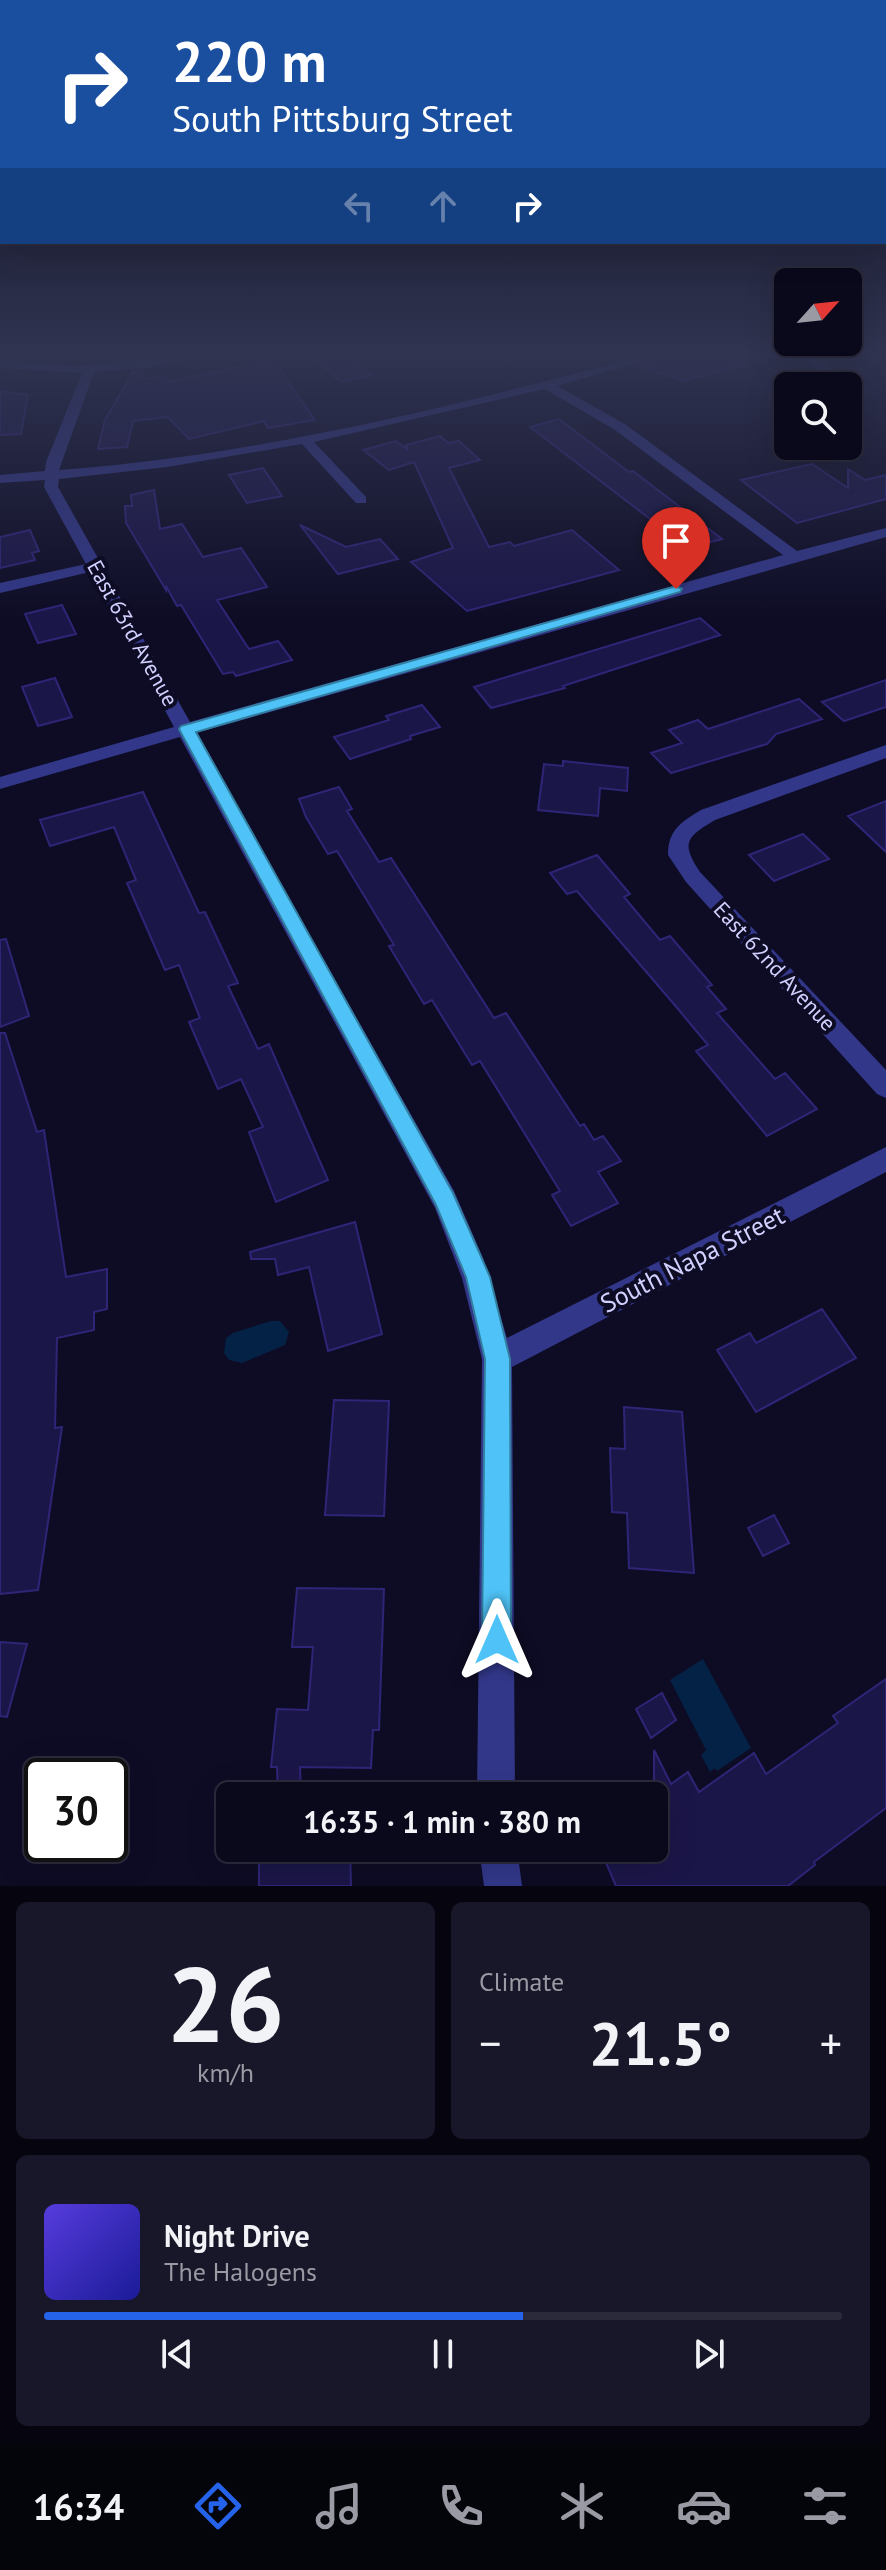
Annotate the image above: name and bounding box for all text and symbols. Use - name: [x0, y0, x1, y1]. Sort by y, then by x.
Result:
- text: 220 m: [172, 25, 327, 97]
- icon: right: [40, 32, 144, 136]
- text: South Pittsburg Street: [172, 95, 513, 142]
- icon: left: [337, 184, 381, 228]
- icon: ahead: [421, 184, 465, 228]
- icon: right: [505, 184, 549, 228]
- north arrow: [774, 268, 862, 356]
- map controls: [774, 268, 862, 460]
- button: search: [774, 372, 862, 460]
- pin: [642, 507, 710, 589]
- icon: arrive: [654, 519, 698, 563]
- street label: East 63rd Avenue: [81, 555, 185, 711]
- street label: East 62nd Avenue: [708, 895, 842, 1037]
- street label: South Napa Street: [594, 1198, 790, 1320]
- position arrow: [455, 1598, 539, 1682]
- speed limit sign: 30: [24, 1758, 128, 1862]
- text: 16:35 · 1 min · 380 m: [303, 1802, 581, 1841]
- text: 26: [167, 1936, 284, 2071]
- text: Climate: [479, 1965, 564, 1998]
- text: 21.5°: [589, 2004, 732, 2082]
- text: −: [479, 2014, 501, 2071]
- text: +: [820, 2014, 842, 2071]
- text: km/h: [197, 2056, 254, 2089]
- text: Night Drive: [164, 2216, 310, 2255]
- text: The Halogens: [164, 2255, 317, 2288]
- icon: previous: [155, 2332, 199, 2376]
- icon: pause: [421, 2332, 465, 2376]
- icon: next: [687, 2332, 731, 2376]
- icon: directions: [190, 2478, 246, 2534]
- icon: music: [311, 2478, 367, 2534]
- icon: phone: [433, 2478, 489, 2534]
- icon: climate: [554, 2478, 610, 2534]
- icon: car: [676, 2478, 732, 2534]
- icon: filters: [797, 2478, 853, 2534]
- text: 16:34: [33, 2483, 124, 2530]

